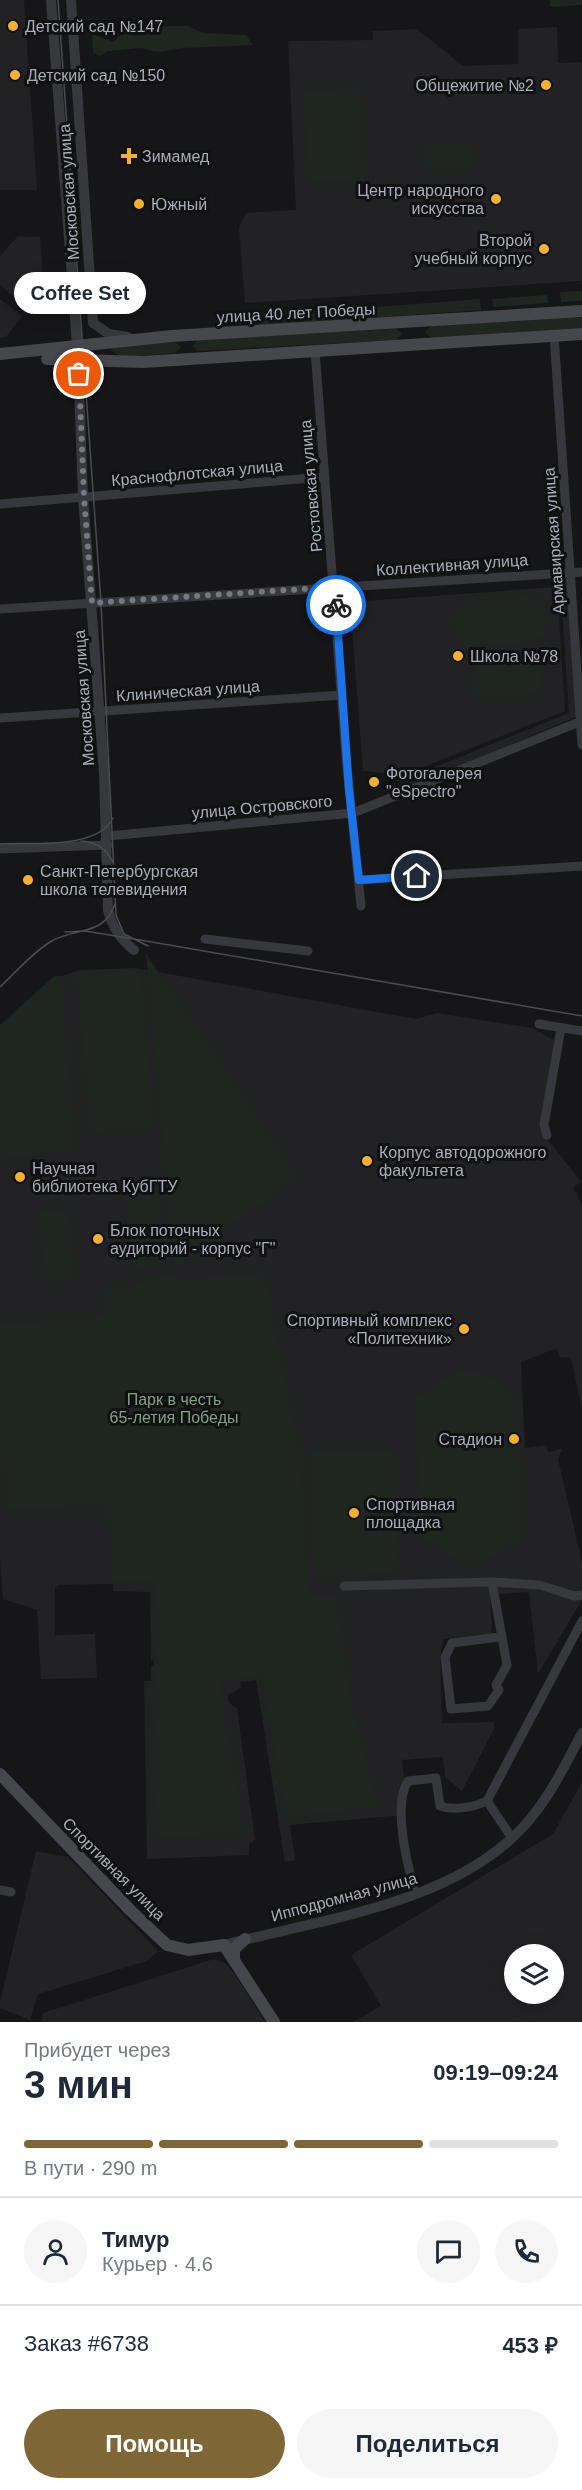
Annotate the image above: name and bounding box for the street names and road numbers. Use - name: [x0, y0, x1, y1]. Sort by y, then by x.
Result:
- street label: Московская улица: [56, 123, 82, 261]
- street label: улица 40 лет Победы: [216, 300, 376, 326]
- street label: Ростовская улица: [297, 419, 325, 553]
- street label: Краснофлотская улица: [110, 457, 284, 489]
- street label: Армавирская улица: [540, 467, 568, 615]
- street label: Коллективная улица: [375, 551, 529, 579]
- street label: Московская улица: [71, 629, 97, 767]
- street label: Клиническая улица: [116, 677, 260, 705]
- street label: улица Островского: [191, 792, 333, 822]
- street label: Спортивная улица: [59, 1814, 169, 1924]
- street label: Ипподромная улица: [269, 1869, 419, 1925]

